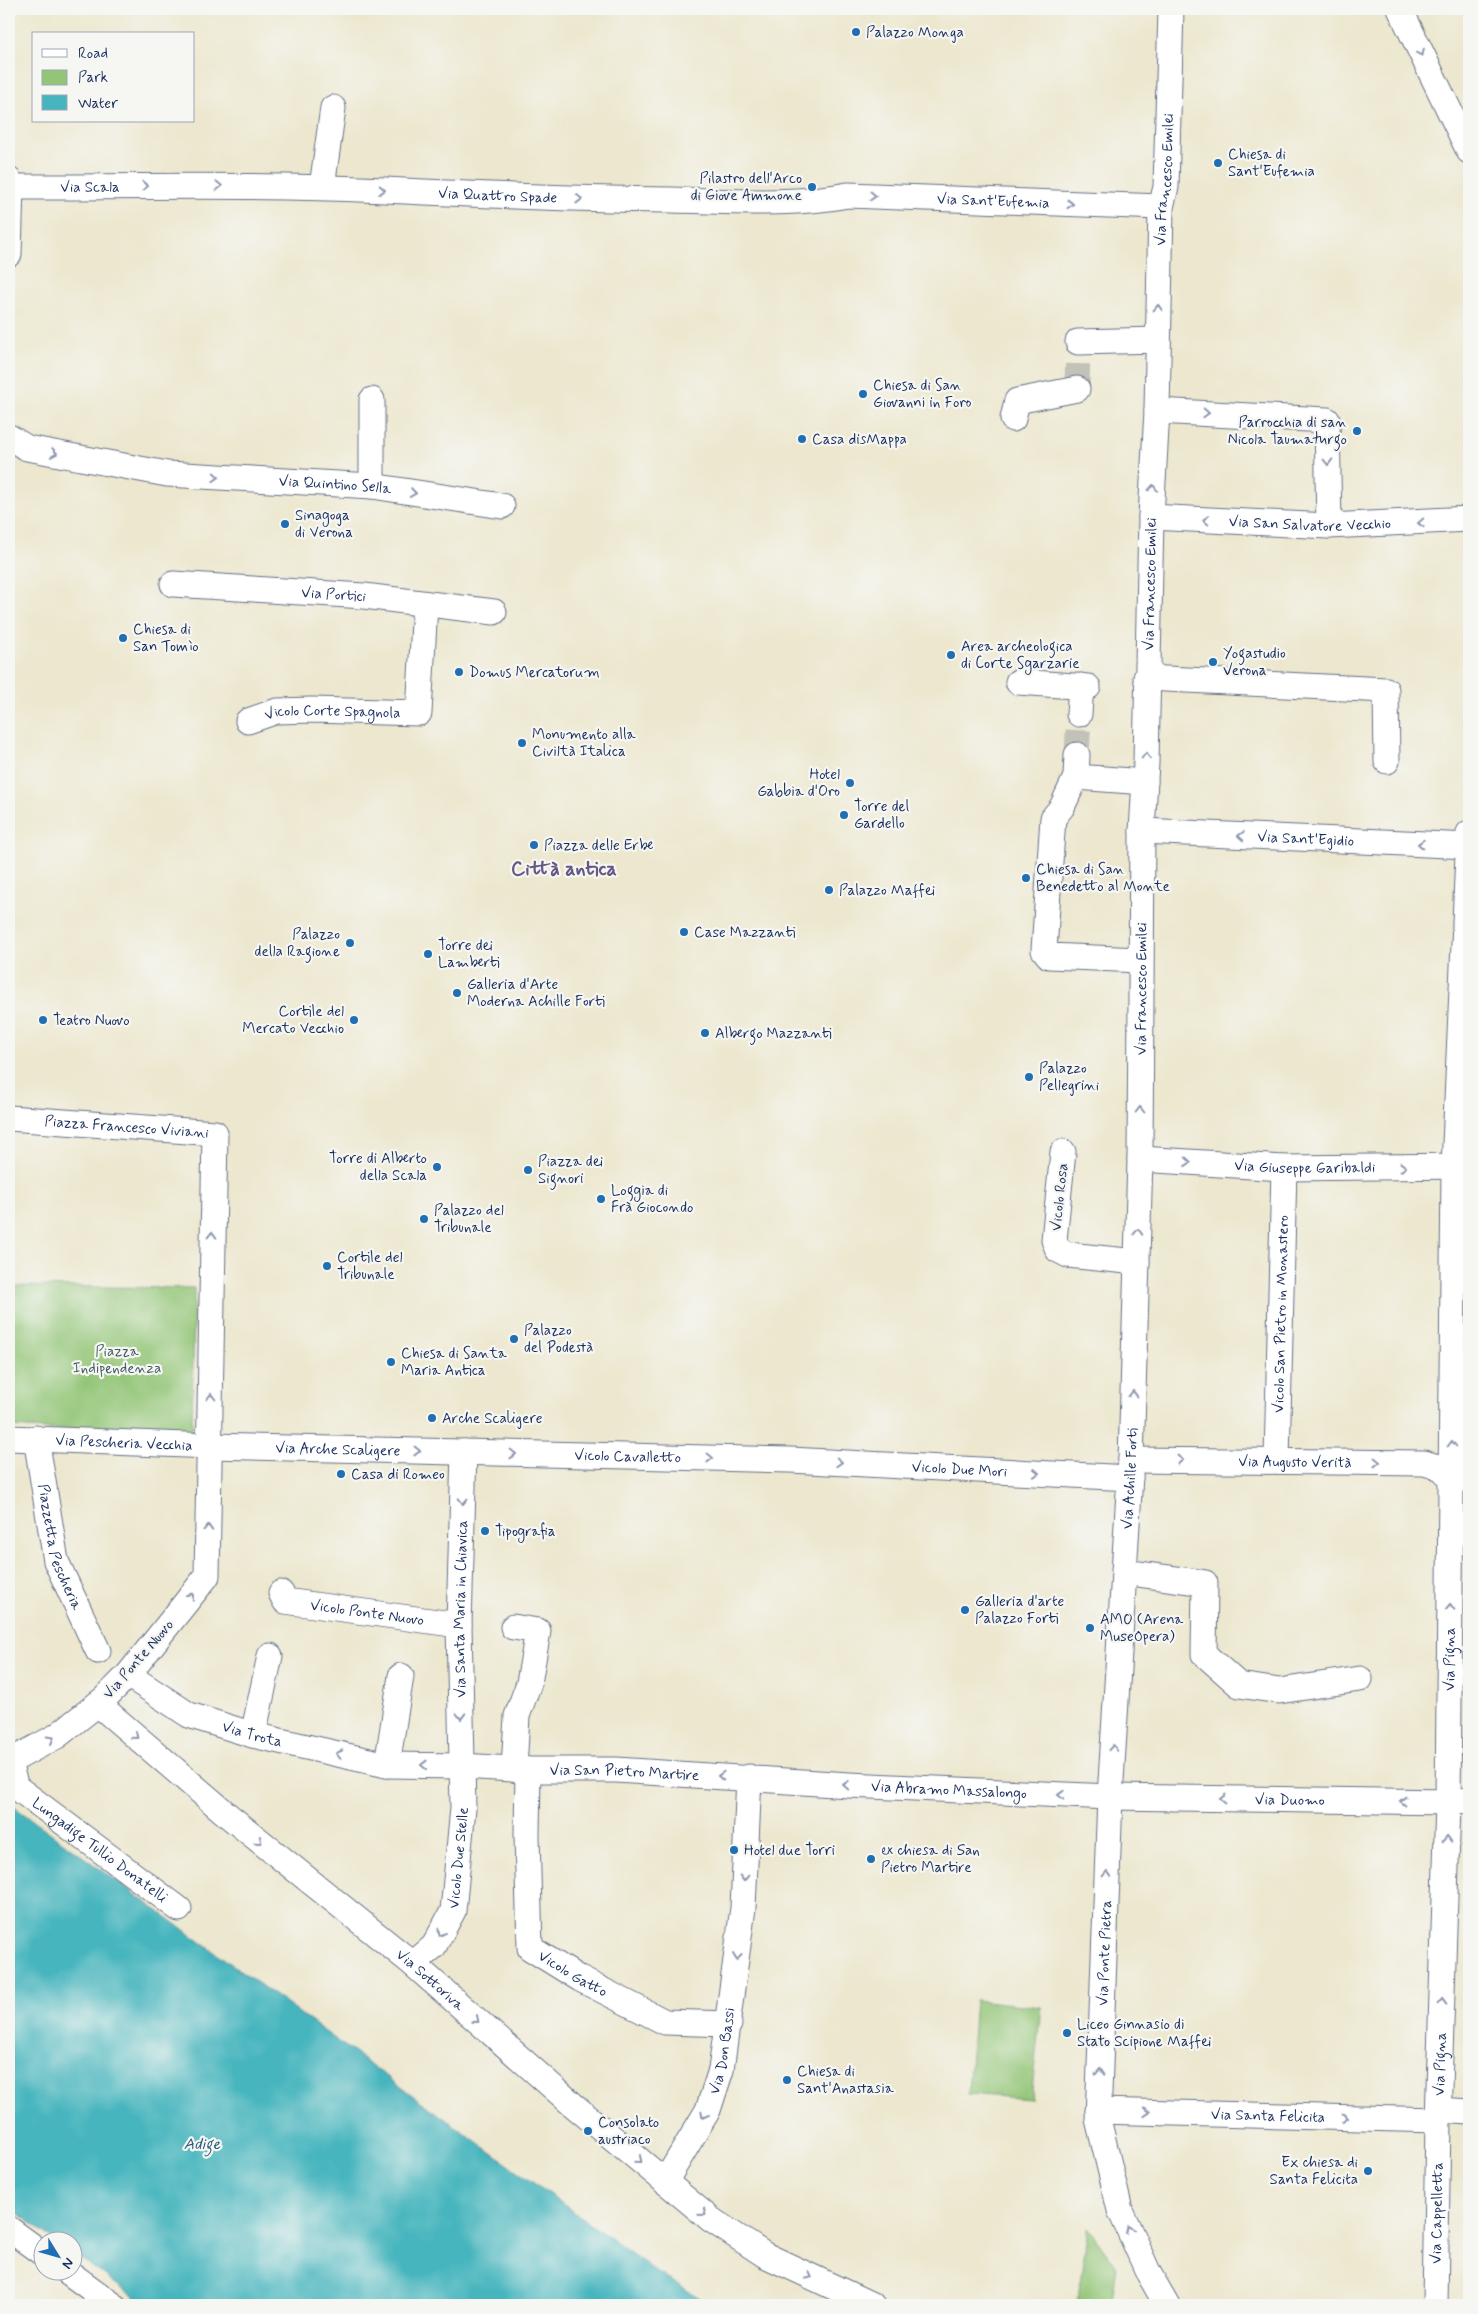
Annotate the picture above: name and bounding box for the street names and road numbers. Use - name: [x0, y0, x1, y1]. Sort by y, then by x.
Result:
- street label: Via Francesco Emilei: [1151, 113, 1179, 246]
- street label: Via Scala: [60, 178, 120, 198]
- street label: Via Quattro Spade: [438, 184, 558, 209]
- street label: Via Sant'Eufemia: [936, 189, 1050, 214]
- street label: Via Quintino Sella: [278, 472, 394, 500]
- street label: Via San Salvatore Vecchio: [1228, 512, 1391, 537]
- street label: Via Francesco Emilei: [1139, 517, 1162, 651]
- street label: Via Portici: [301, 583, 367, 607]
- street label: Vicolo Corte Spagnola: [262, 701, 401, 726]
- street label: Via Sant'Egidio: [1257, 827, 1355, 852]
- street label: Via Francesco Emilei: [1132, 922, 1152, 1055]
- street label: Piazza Francesco Viviani: [44, 1112, 209, 1144]
- street label: Via Giuseppe Garibaldi: [1234, 1156, 1375, 1179]
- street label: Vicolo Rosa: [1046, 1162, 1074, 1232]
- street label: Vicolo San Pietro in Monastero: [1269, 1215, 1294, 1413]
- street label: Via Achille Forti: [1118, 1427, 1143, 1530]
- street label: Via Pescheria Vecchia: [55, 1431, 193, 1456]
- street label: Via Arche Scaligere: [275, 1439, 401, 1462]
- street label: Vicolo Cavalletto: [574, 1446, 681, 1468]
- street label: Via Augusto Verità: [1238, 1452, 1352, 1473]
- street label: Vicolo Due Mori: [911, 1457, 1008, 1482]
- street label: Piazzetta Pescheria: [33, 1482, 87, 1614]
- street label: Via Santa Maria in Chiavica: [450, 1520, 473, 1698]
- street label: Vicolo Ponte Nuovo: [309, 1596, 425, 1631]
- street label: Via Ponte Nuovo: [99, 1616, 179, 1703]
- street label: Via Pigna: [1440, 1627, 1461, 1691]
- street label: Via Trota: [219, 1717, 284, 1752]
- street label: Via San Pietro Martire: [550, 1761, 700, 1786]
- street label: Via Abramo Massalongo: [871, 1777, 1027, 1805]
- street label: Via Duomo: [1255, 1790, 1325, 1811]
- street label: Lungadige Tullio Donatelli: [28, 1793, 171, 1908]
- street label: Vicolo Due Stelle: [444, 1806, 474, 1909]
- street label: Via Ponte Pietra: [1093, 1899, 1117, 2006]
- street label: Via Sottoriva: [391, 1945, 469, 2016]
- street label: Vicolo Gatto: [534, 1946, 610, 2002]
- street label: Via Don Bassi: [705, 2006, 740, 2097]
- street label: Via Pigna: [1430, 2032, 1452, 2096]
- street label: Via Santa Felicita: [1211, 2105, 1325, 2128]
- street label: Via Cappelletta: [1427, 2162, 1448, 2264]

